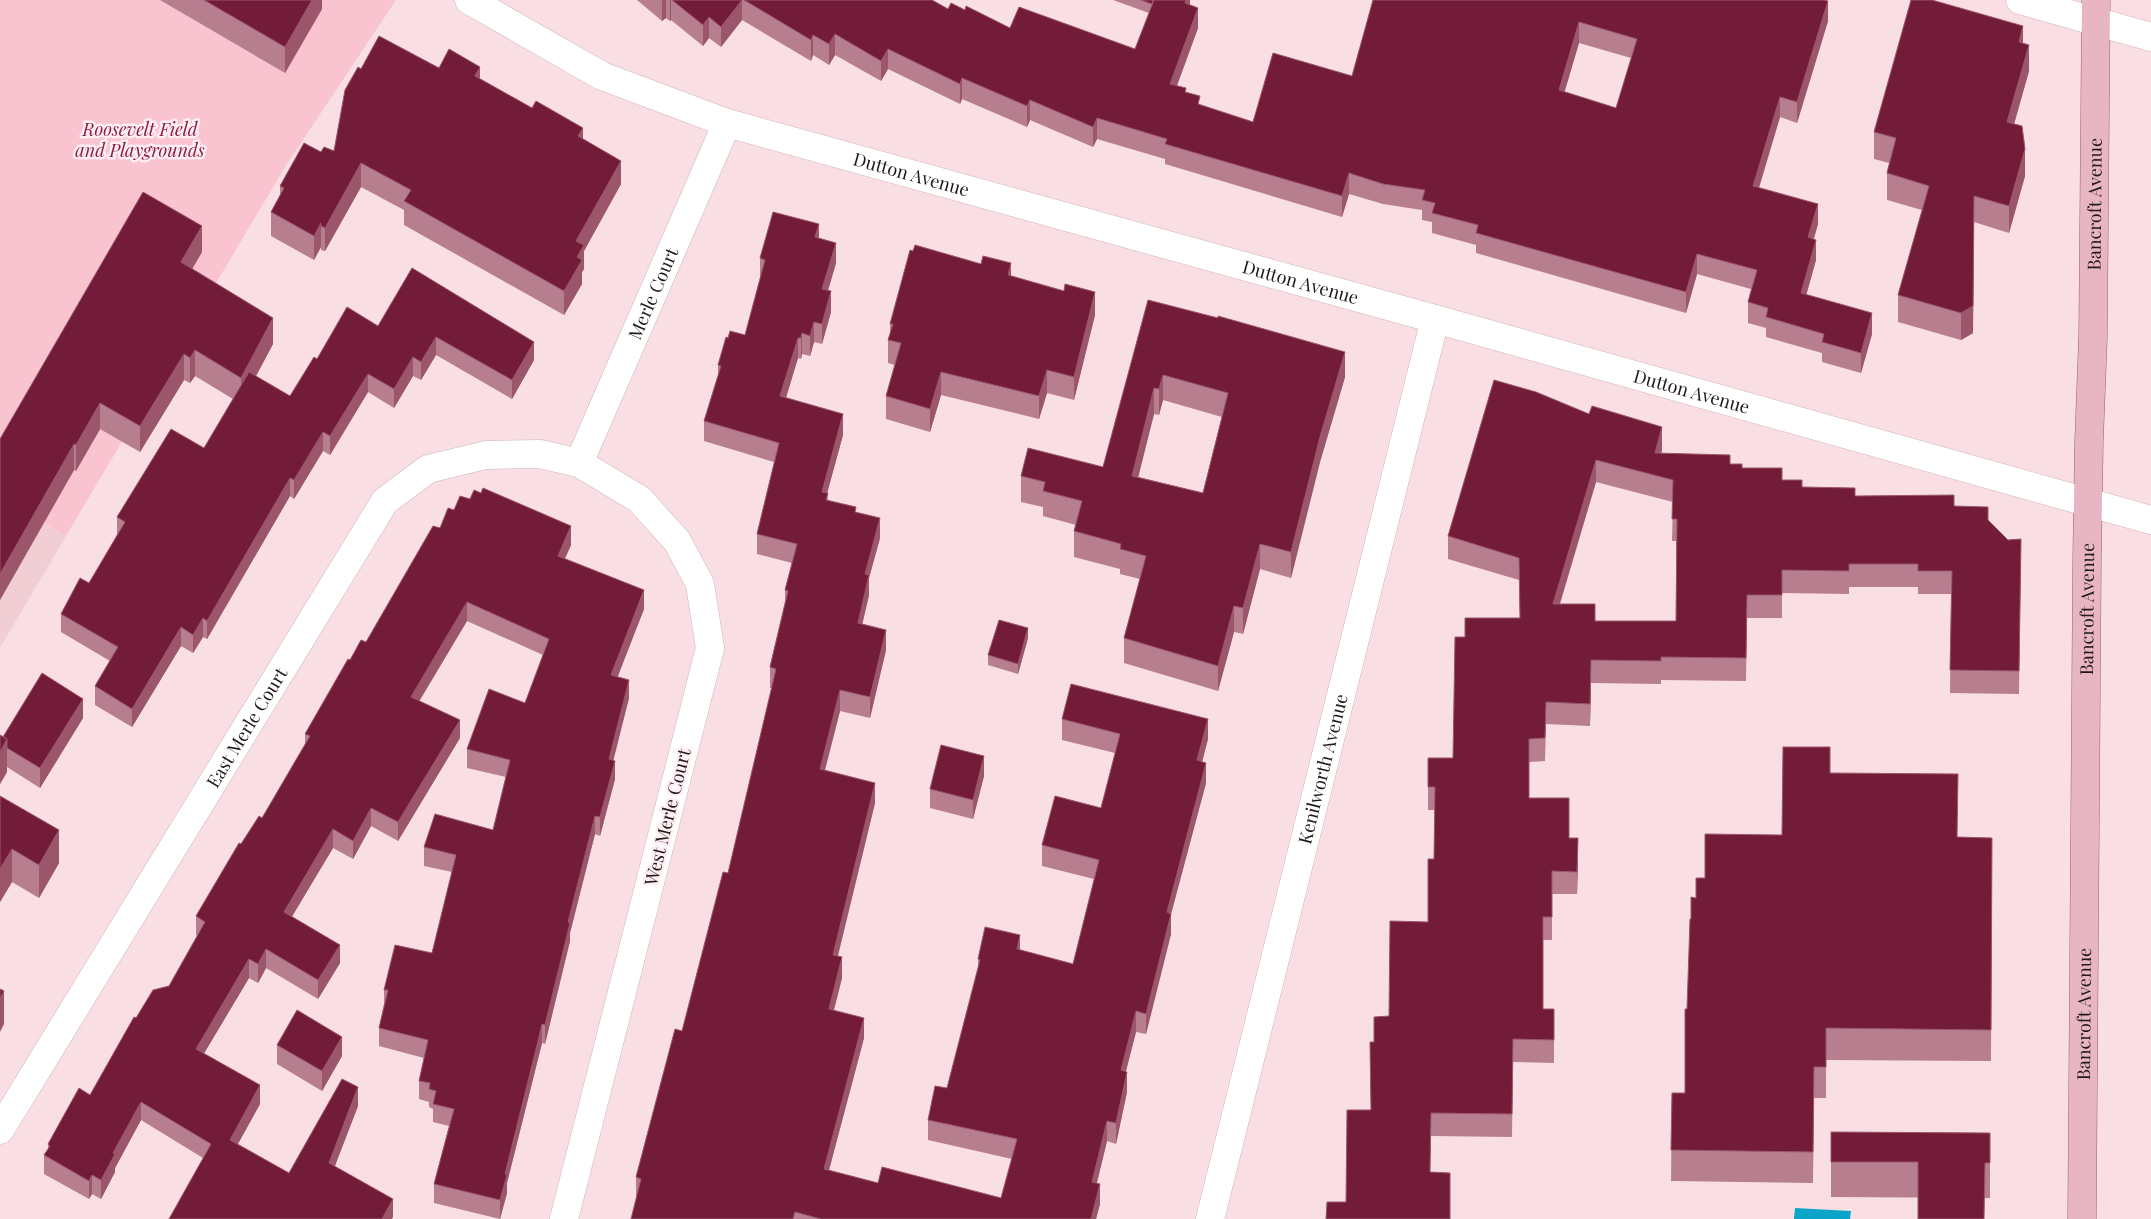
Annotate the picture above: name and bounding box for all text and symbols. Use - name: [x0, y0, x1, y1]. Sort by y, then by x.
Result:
- park label: Roosevelt Field and Playgrounds: [75, 117, 205, 162]
- street label: Bancroft Avenue: [2082, 138, 2107, 271]
- street label: Dutton Avenue: [851, 147, 972, 202]
- street label: Merle Court: [622, 243, 684, 343]
- street label: Dutton Avenue: [1240, 254, 1361, 309]
- street label: Dutton Avenue: [1631, 363, 1752, 419]
- street label: Bancroft Avenue: [2074, 543, 2099, 675]
- street label: East Merle Court: [201, 662, 293, 792]
- street label: Kenilworth Avenue: [1292, 691, 1353, 846]
- street label: West Merle Court: [638, 745, 696, 889]
- street label: Bancroft Avenue: [2071, 948, 2096, 1080]

